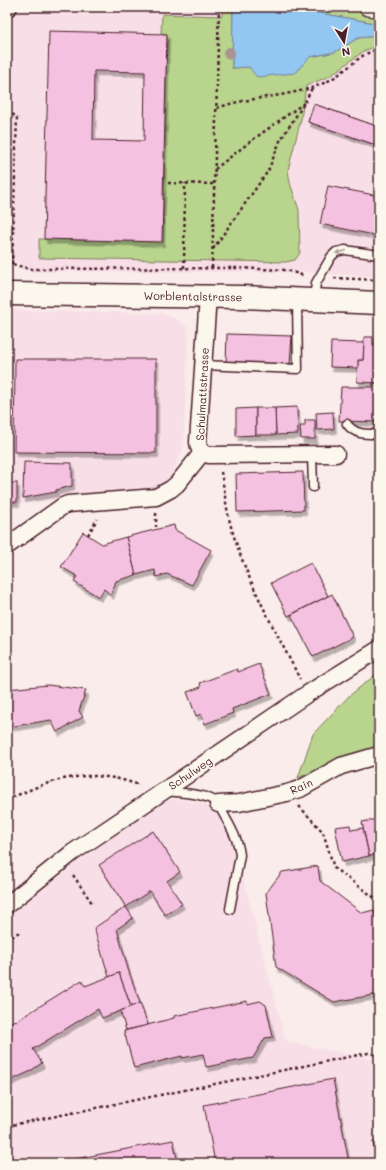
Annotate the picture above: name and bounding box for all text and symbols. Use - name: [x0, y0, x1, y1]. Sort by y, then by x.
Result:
- north arrow: [324, 22, 364, 62]
- text: N: [340, 44, 352, 60]
- one-way arrow: [334, 250, 347, 256]
- street label: Worblentalstrasse: [143, 288, 243, 304]
- street label: Schulmattstrasse: [192, 347, 212, 441]
- street label: Schulweg: [165, 753, 215, 793]
- street label: Rain: [287, 774, 315, 798]

